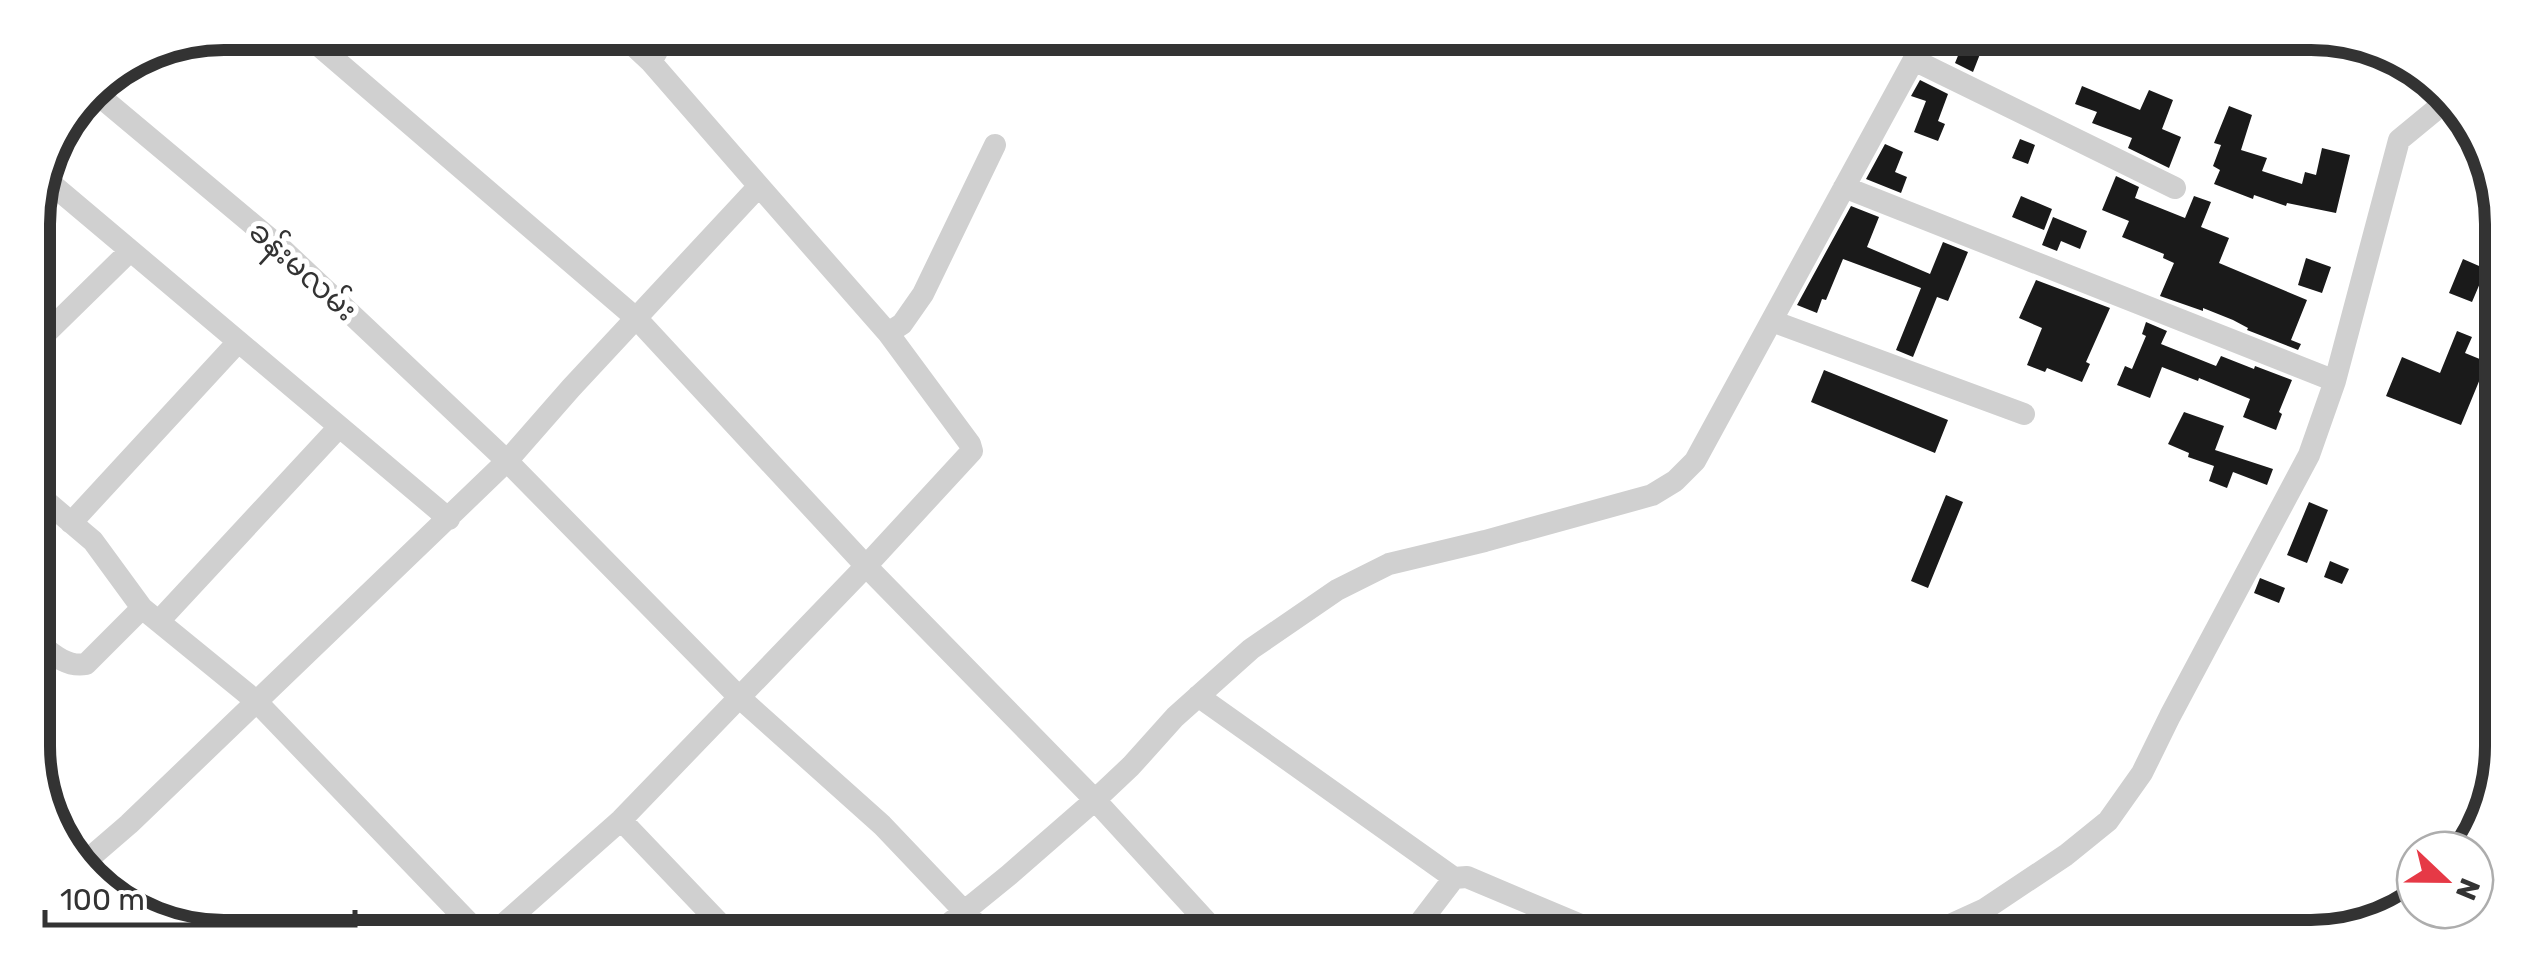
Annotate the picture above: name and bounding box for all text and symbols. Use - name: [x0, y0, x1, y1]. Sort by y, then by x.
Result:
- street label: ခန်းမလမ်း: [237, 210, 367, 334]
- north arrow: [2395, 830, 2495, 930]
- scale bar: [45, 865, 355, 927]
- text: N: [2449, 874, 2487, 905]
- text: 100 m: [60, 882, 145, 918]

